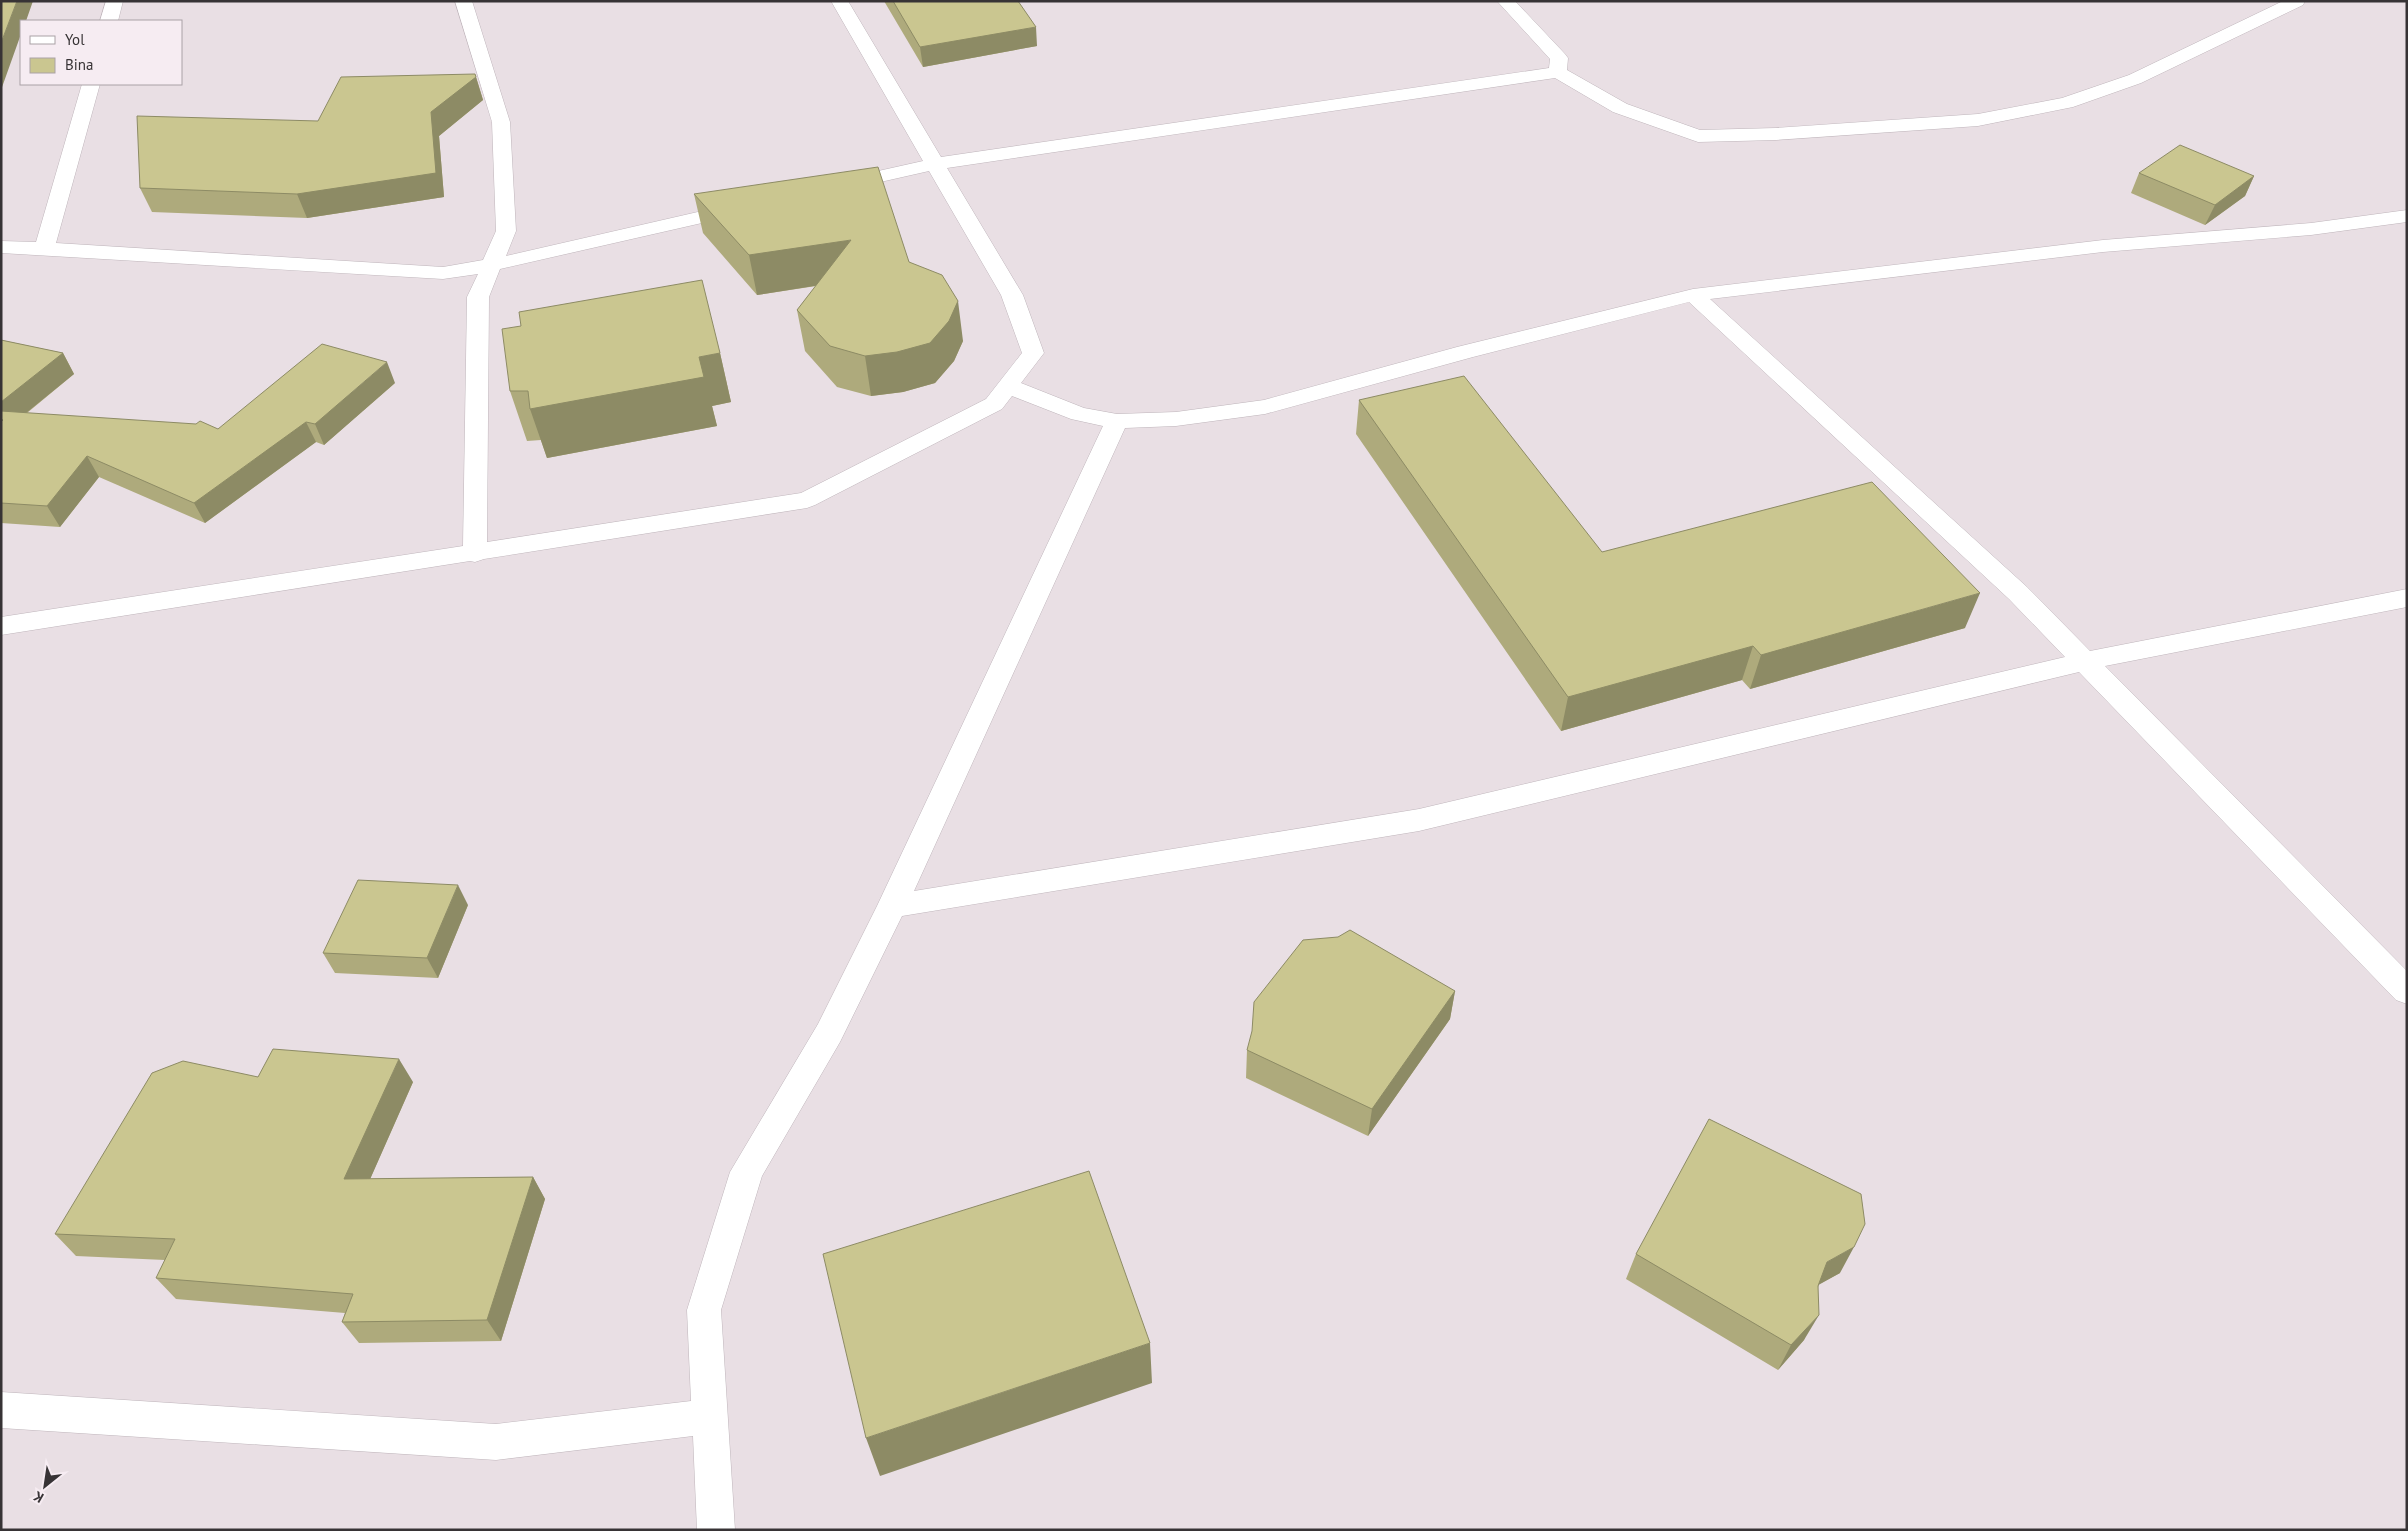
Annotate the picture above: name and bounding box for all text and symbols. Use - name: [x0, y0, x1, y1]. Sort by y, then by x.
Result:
- legend: [20, 20, 182, 85]
- text: Yol: [65, 30, 85, 49]
- text: Bina: [65, 55, 93, 74]
- north arrow: [20, 1461, 70, 1511]
- text: K: [30, 1487, 47, 1507]

